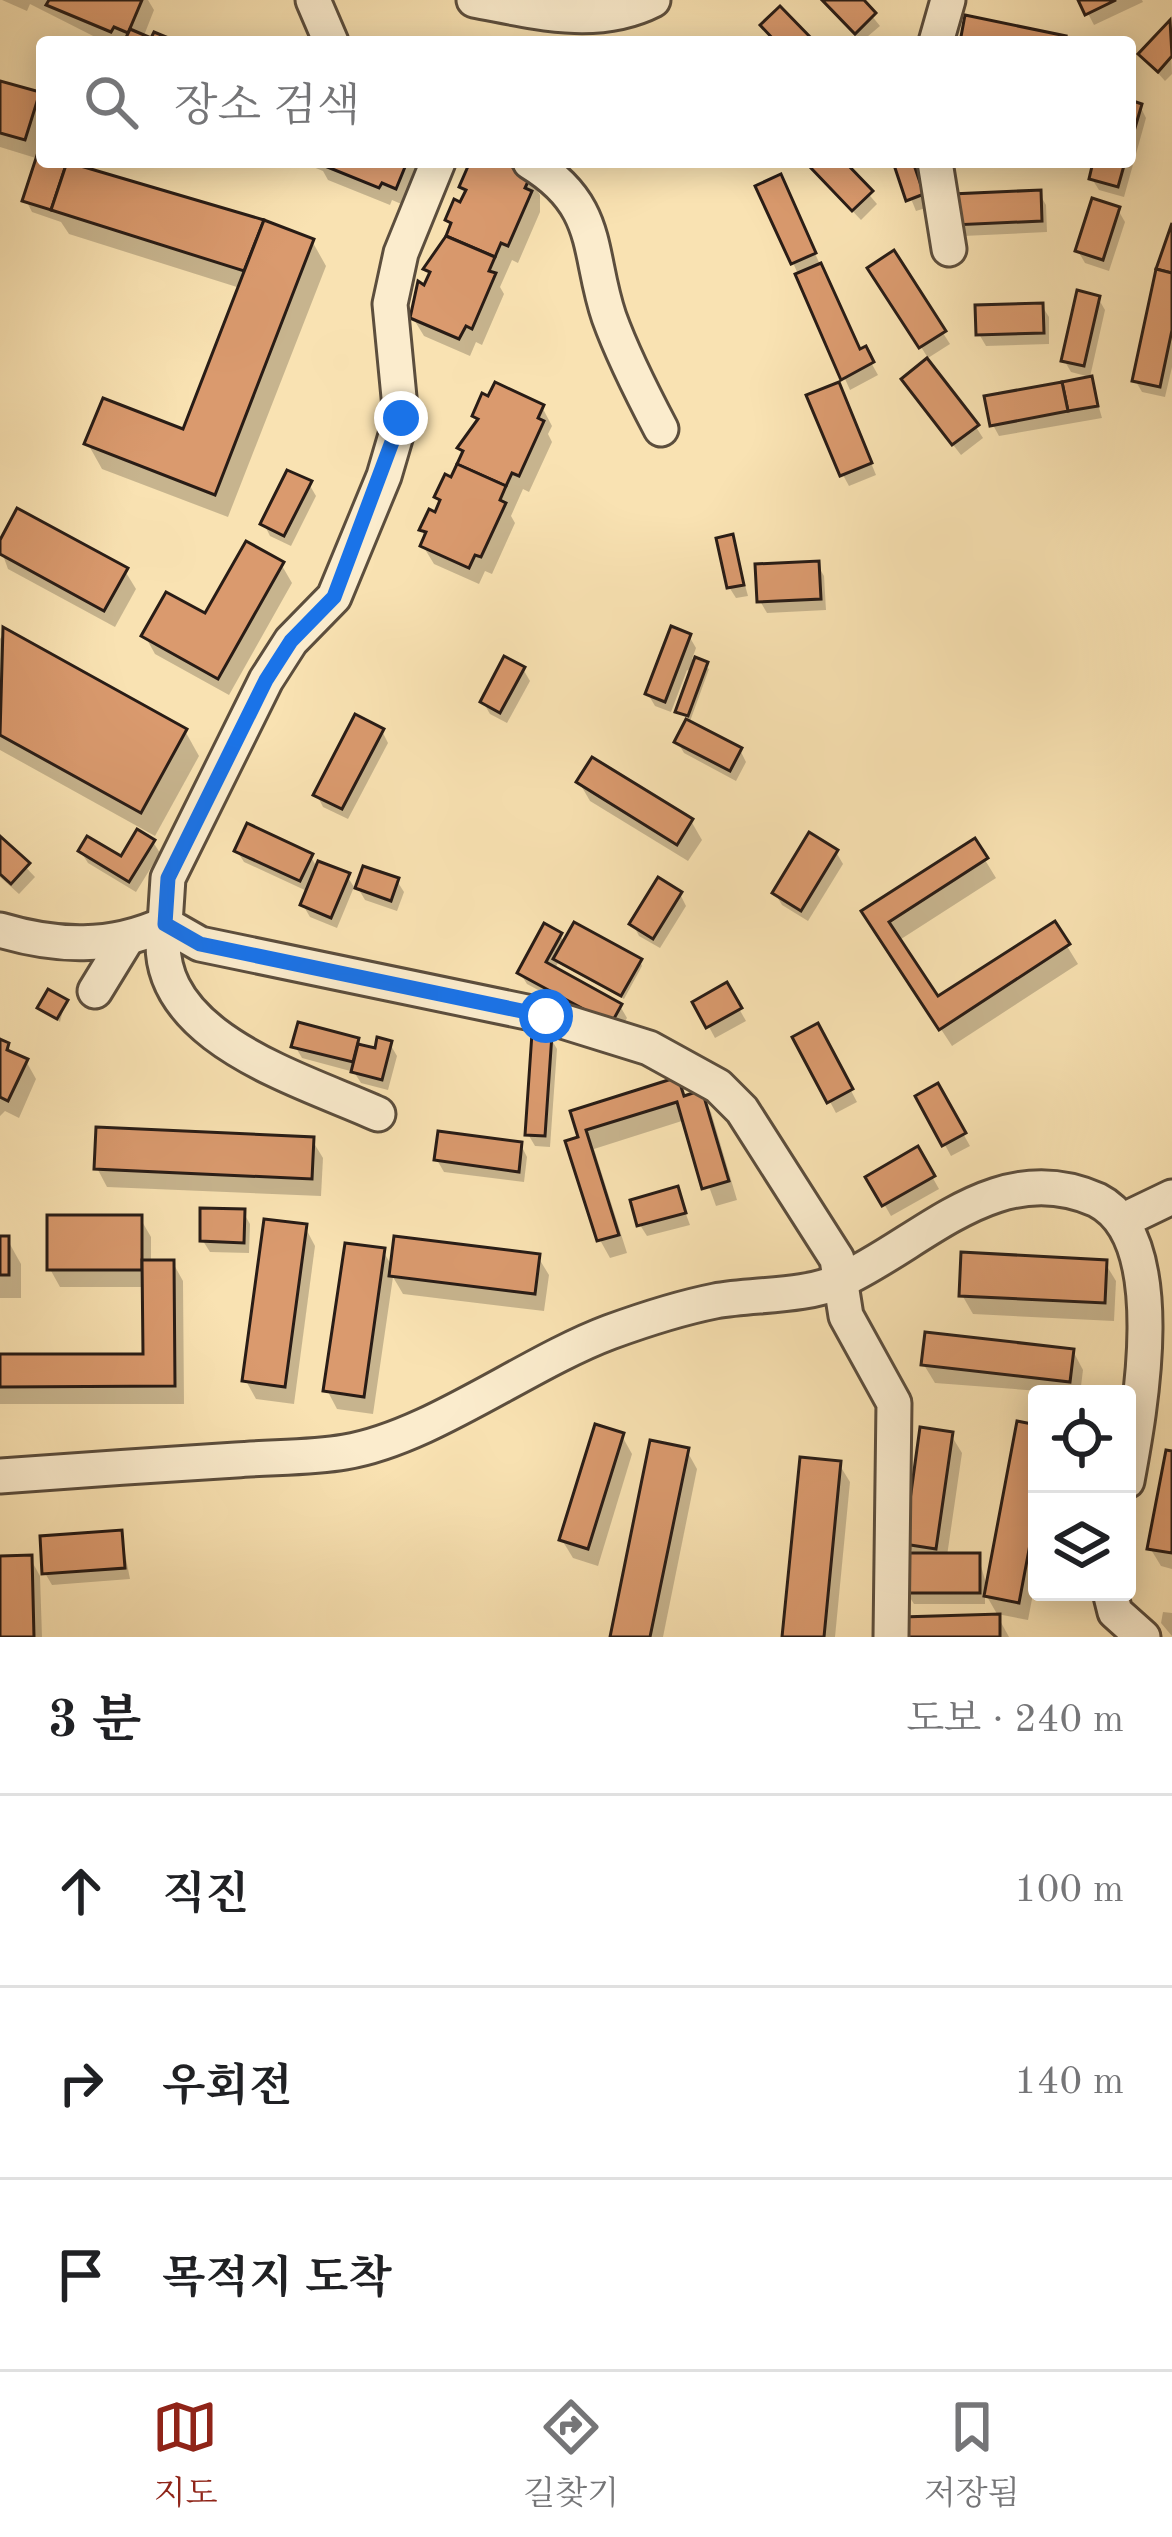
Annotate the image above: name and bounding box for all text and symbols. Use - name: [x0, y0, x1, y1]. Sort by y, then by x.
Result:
- search box: [36, 36, 1136, 168]
- icon: search: [78, 69, 144, 135]
- text: 장소 검색: [174, 86, 360, 131]
- route end: [374, 391, 428, 445]
- route start: [519, 989, 573, 1043]
- map controls: [1028, 1385, 1136, 1601]
- button: locate: [1028, 1385, 1136, 1493]
- button: layers: [1028, 1493, 1136, 1601]
- text: 3 분: [48, 1697, 141, 1748]
- text: 도보 · 240 m: [906, 1701, 1124, 1740]
- icon: ahead: [48, 1858, 114, 1924]
- text: 100 m: [1014, 1871, 1124, 1910]
- text: 직진: [162, 1874, 249, 1919]
- icon: right: [48, 2050, 114, 2116]
- text: 140 m: [1014, 2063, 1124, 2102]
- text: 우회전: [162, 2066, 292, 2111]
- icon: arrive: [48, 2242, 114, 2308]
- text: 목적지 도착: [162, 2258, 392, 2303]
- tab: 지도: [152, 2394, 218, 2516]
- tab: 길찾기: [523, 2394, 619, 2516]
- tab: 저장됨: [924, 2394, 1020, 2516]

